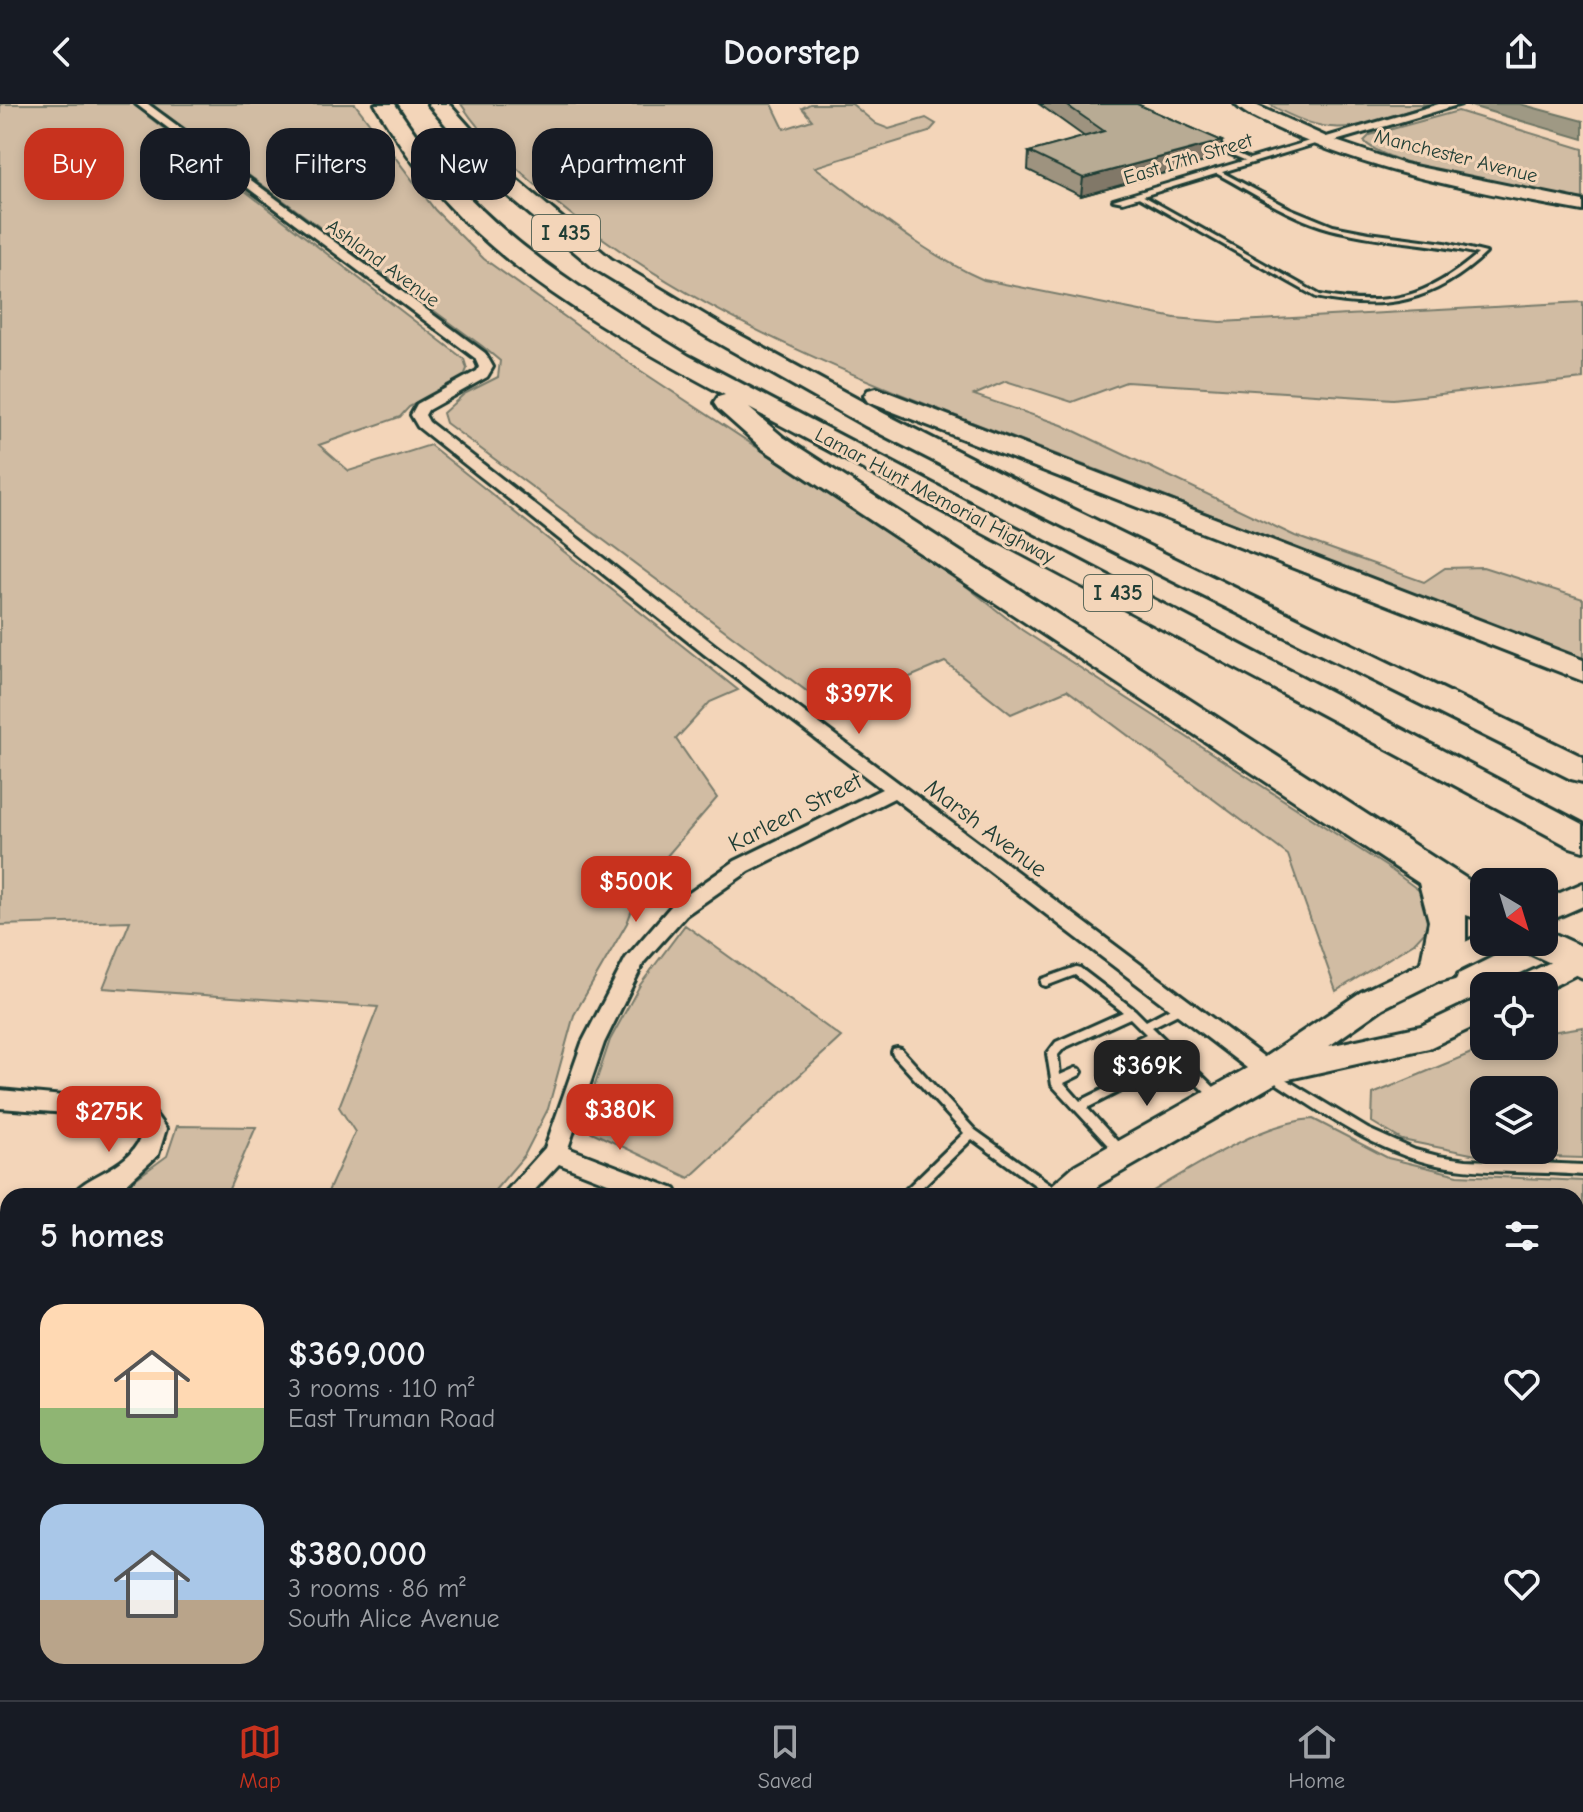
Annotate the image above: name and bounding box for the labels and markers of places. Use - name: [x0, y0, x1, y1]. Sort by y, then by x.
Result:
- pin: $397K: [803, 668, 915, 736]
- pin: $500K: [580, 856, 692, 924]
- pin: $369K: [1091, 1040, 1203, 1108]
- pin: $380K: [564, 1084, 676, 1152]
- pin: $275K: [53, 1086, 165, 1154]

